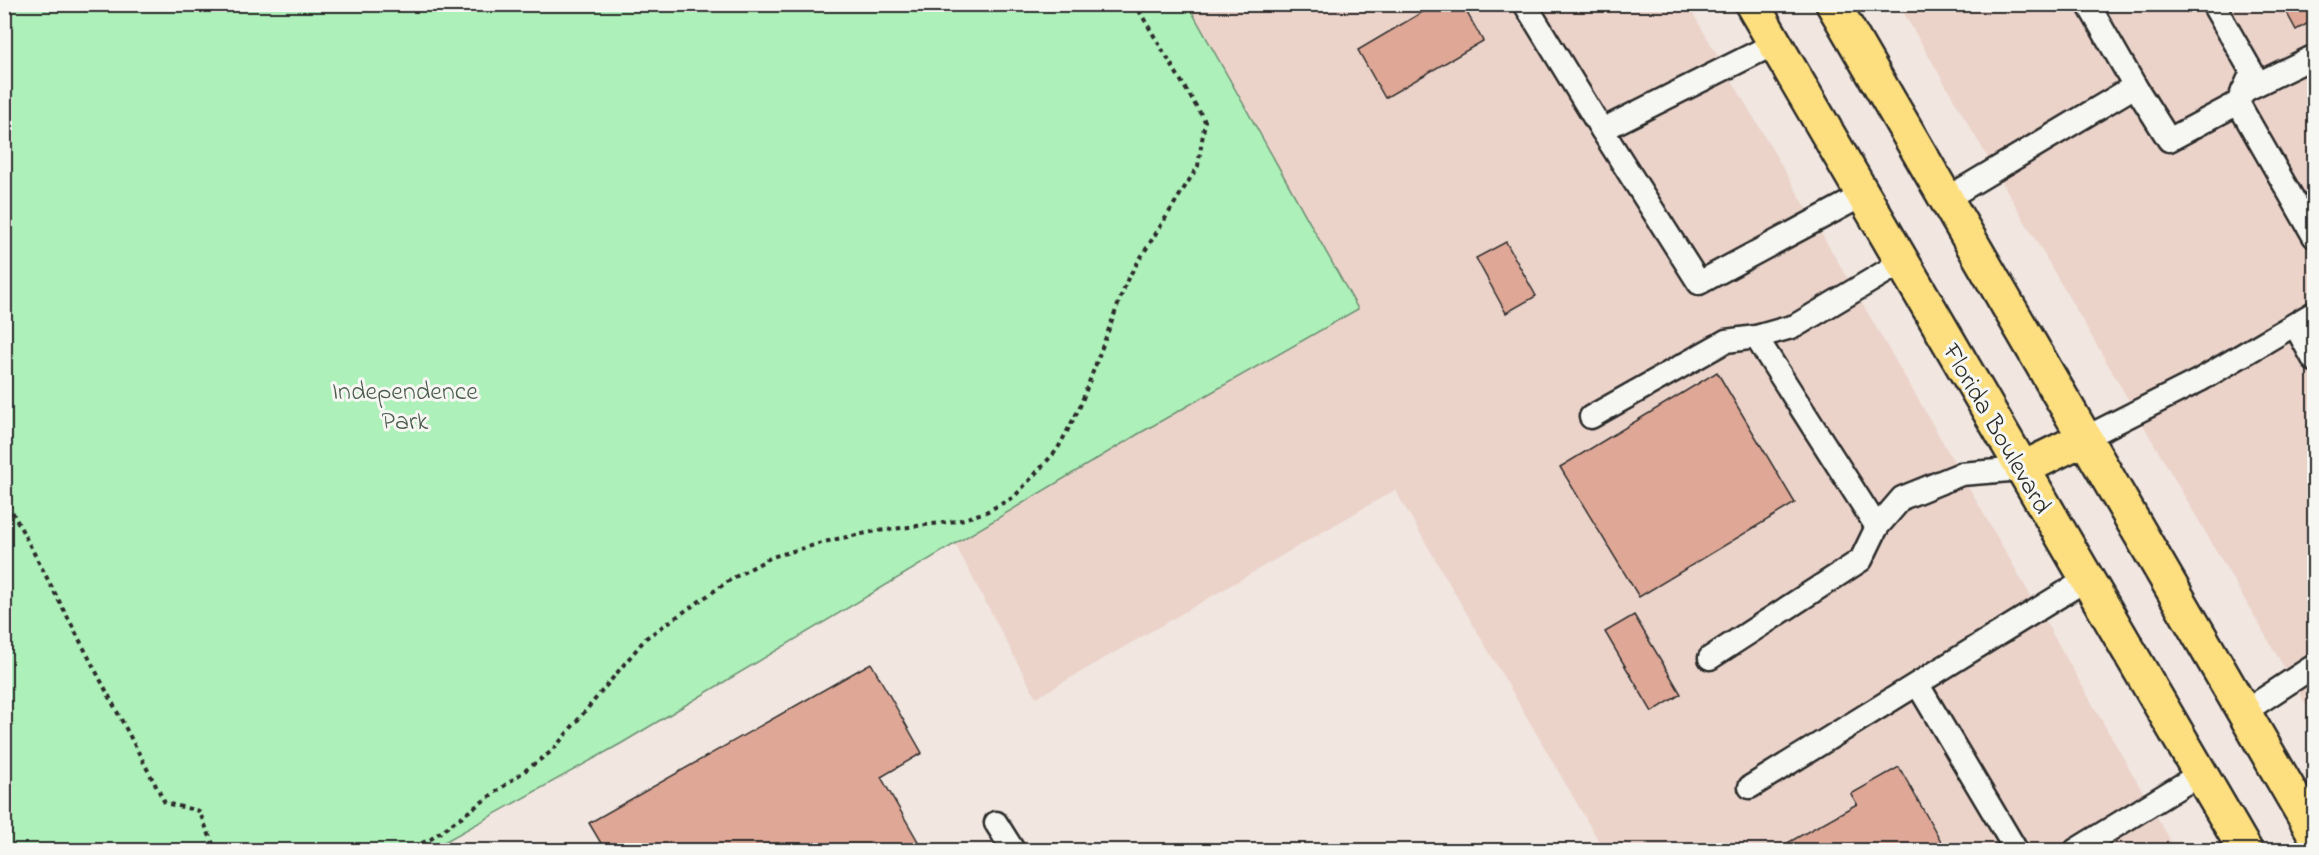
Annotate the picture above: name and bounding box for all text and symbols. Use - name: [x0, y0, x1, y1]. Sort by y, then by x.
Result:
- street label: Florida Boulevard: [1931, 336, 2060, 522]
- park label: Independence Park: [332, 374, 478, 442]

